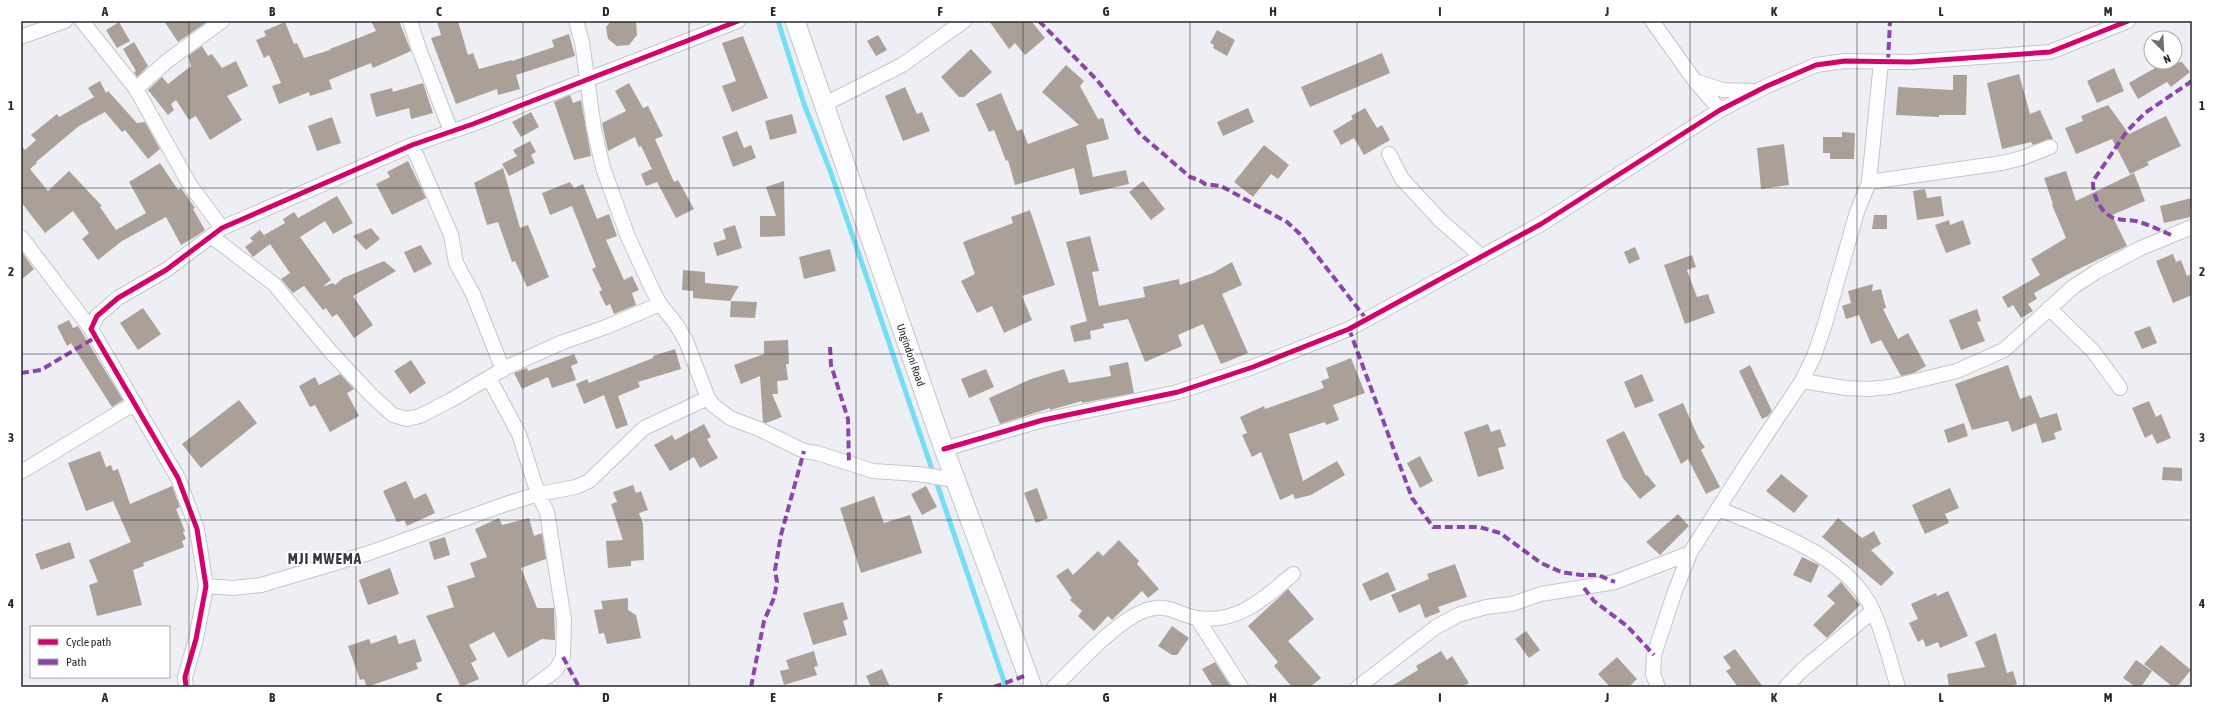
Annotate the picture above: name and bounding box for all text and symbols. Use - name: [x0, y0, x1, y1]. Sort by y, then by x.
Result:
- text: A: [101, 4, 109, 19]
- text: B: [269, 4, 276, 19]
- text: C: [436, 4, 442, 19]
- text: D: [602, 4, 610, 19]
- text: E: [770, 4, 776, 19]
- text: F: [937, 4, 943, 19]
- text: G: [1103, 4, 1110, 19]
- text: H: [1269, 4, 1277, 19]
- text: I: [1438, 4, 1442, 19]
- text: J: [1604, 4, 1609, 19]
- text: K: [1771, 4, 1778, 19]
- text: L: [1938, 4, 1944, 19]
- text: M: [2104, 4, 2113, 19]
- north arrow: [2143, 30, 2183, 70]
- text: N: [2162, 52, 2172, 66]
- text: 1: [8, 98, 14, 113]
- text: 1: [2199, 98, 2205, 113]
- text: 2: [8, 264, 14, 279]
- text: 2: [2199, 264, 2205, 279]
- street label: Ungindoni Road: [895, 322, 927, 388]
- text: 3: [8, 430, 14, 445]
- text: 3: [2199, 430, 2205, 445]
- district label: MJI MWEMA: [288, 550, 362, 567]
- text: 4: [7, 596, 14, 611]
- text: 4: [2198, 596, 2205, 611]
- legend: [30, 626, 170, 678]
- text: Cycle path: [66, 635, 111, 649]
- text: Path: [66, 655, 87, 669]
- text: A: [101, 690, 109, 705]
- text: B: [269, 690, 276, 705]
- text: C: [436, 690, 442, 705]
- text: D: [602, 690, 610, 705]
- text: E: [770, 690, 776, 705]
- text: F: [937, 690, 943, 705]
- text: G: [1103, 690, 1110, 705]
- text: H: [1269, 690, 1277, 705]
- text: I: [1438, 690, 1442, 705]
- text: J: [1604, 690, 1609, 705]
- text: K: [1771, 690, 1778, 705]
- text: L: [1938, 690, 1944, 705]
- text: M: [2104, 690, 2113, 705]

